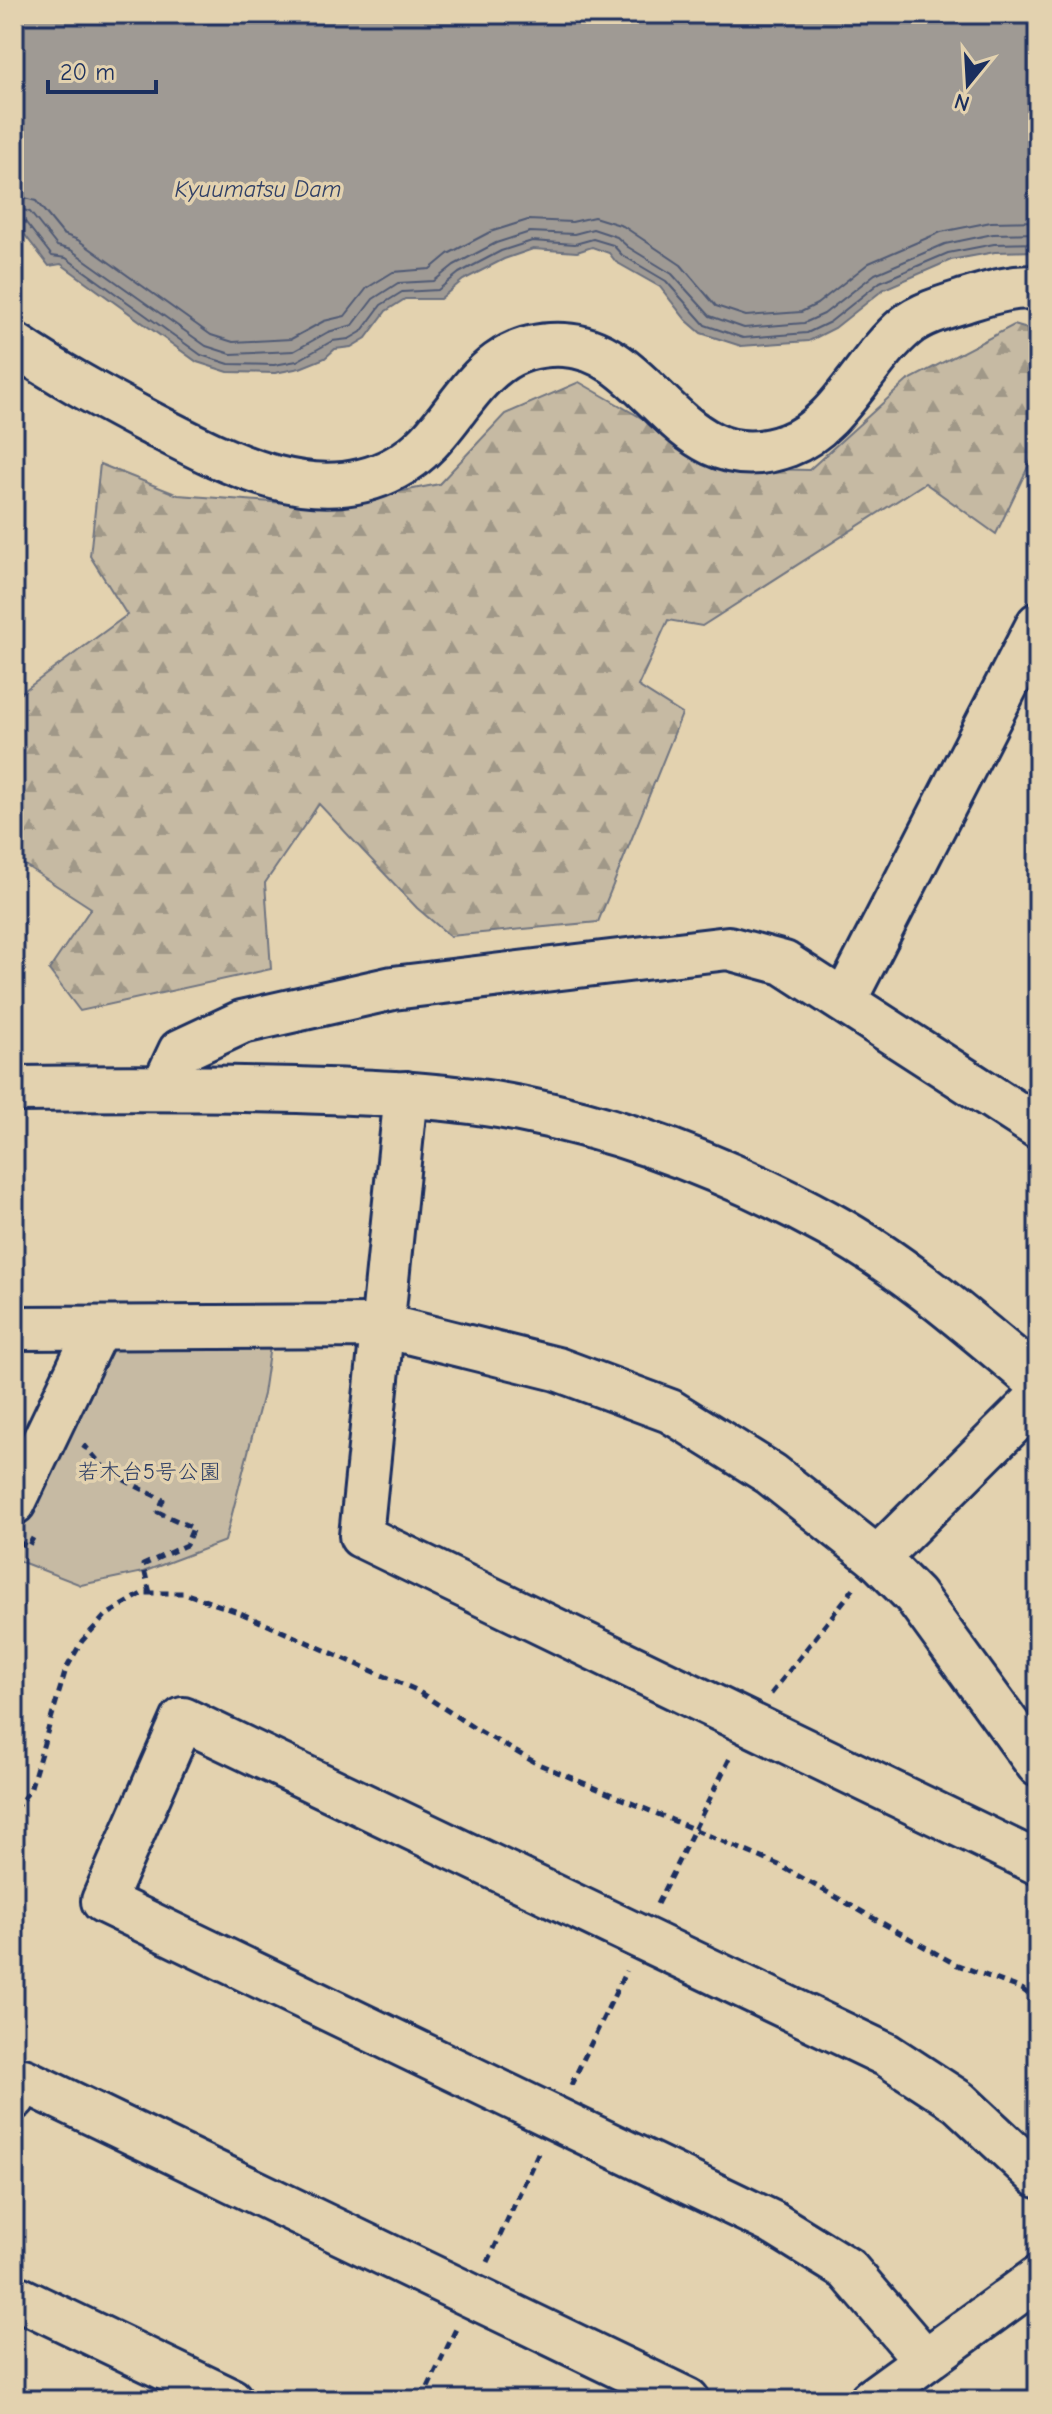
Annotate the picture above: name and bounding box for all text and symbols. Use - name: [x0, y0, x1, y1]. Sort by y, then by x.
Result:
- scale bar: [48, 44, 156, 94]
- north arrow: [928, 44, 1008, 124]
- text: 20 m: [60, 58, 115, 86]
- text: N: [951, 87, 973, 117]
- water label: Kyuumatsu Dam: [175, 175, 341, 203]
- park label: 若木台5号公園: [77, 1459, 221, 1485]

